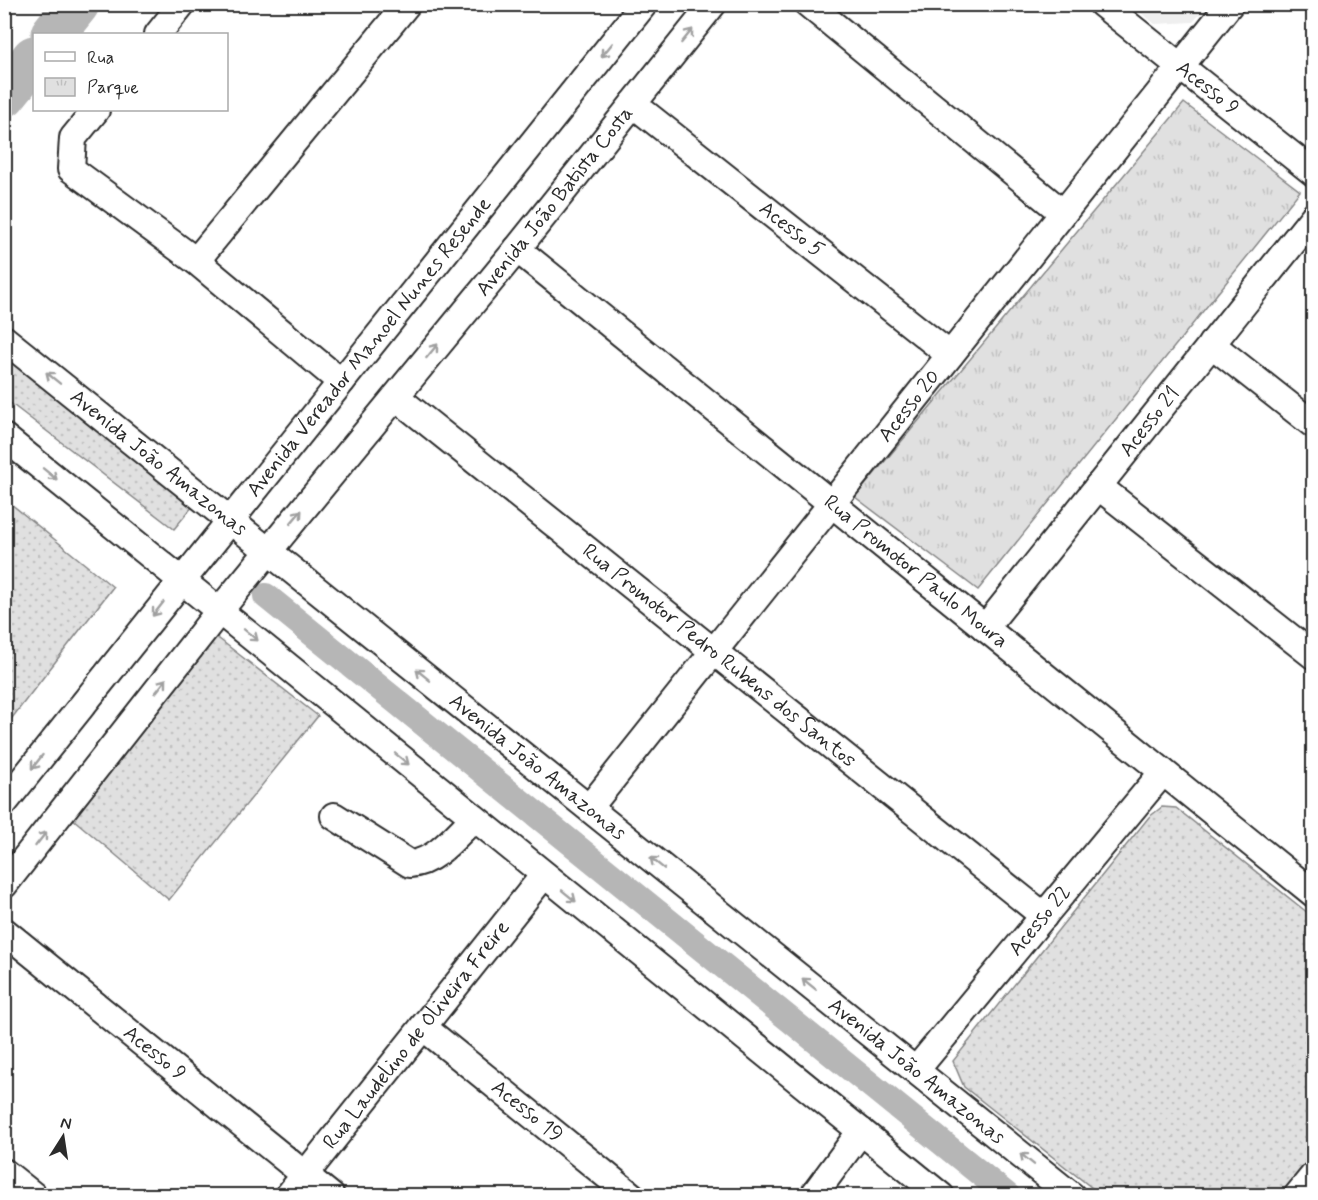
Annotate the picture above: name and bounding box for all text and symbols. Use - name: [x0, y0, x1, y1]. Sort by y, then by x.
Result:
- one-way arrow: [681, 29, 694, 45]
- legend: [33, 33, 228, 111]
- one-way arrow: [601, 42, 614, 58]
- text: Rua: [87, 46, 114, 70]
- street label: Acesso 9: [1170, 54, 1245, 122]
- text: Parque: [87, 76, 139, 100]
- street label: Avenida João Batista Costa: [470, 100, 640, 302]
- street label: Avenida Vereador Manoel Nunes Resende: [240, 191, 498, 503]
- street label: Acesso 5: [753, 195, 830, 264]
- one-way arrow: [426, 343, 439, 359]
- street label: Acesso 20: [872, 364, 947, 448]
- one-way arrow: [45, 371, 61, 384]
- street label: Acesso 21: [1113, 381, 1186, 463]
- street label: Avenida João Amazonas: [64, 383, 253, 543]
- one-way arrow: [42, 467, 58, 480]
- street label: Rua Promotor Paulo Moura: [818, 489, 1014, 655]
- one-way arrow: [289, 510, 303, 525]
- street label: Rua Promotor Pedro Rubens dos Santos: [576, 537, 862, 774]
- one-way arrow: [152, 601, 165, 617]
- one-way arrow: [243, 629, 259, 642]
- one-way arrow: [415, 668, 431, 681]
- one-way arrow: [155, 678, 168, 694]
- street label: Avenida João Amazonas: [443, 687, 632, 847]
- one-way arrow: [394, 752, 410, 765]
- one-way arrow: [30, 754, 43, 770]
- one-way arrow: [34, 831, 47, 847]
- one-way arrow: [649, 856, 665, 869]
- street label: Acesso 22: [1002, 879, 1078, 962]
- one-way arrow: [561, 889, 577, 902]
- street label: Rua Laudelino de Oliveira Freire: [317, 915, 516, 1155]
- one-way arrow: [801, 978, 817, 991]
- street label: Avenida João Amazonas: [822, 992, 1011, 1151]
- street label: Acesso 9: [117, 1019, 192, 1087]
- street label: Acesso 19: [485, 1074, 569, 1149]
- north arrow: [33, 1107, 93, 1167]
- text: N: [58, 1112, 73, 1135]
- one-way arrow: [1019, 1152, 1035, 1165]

